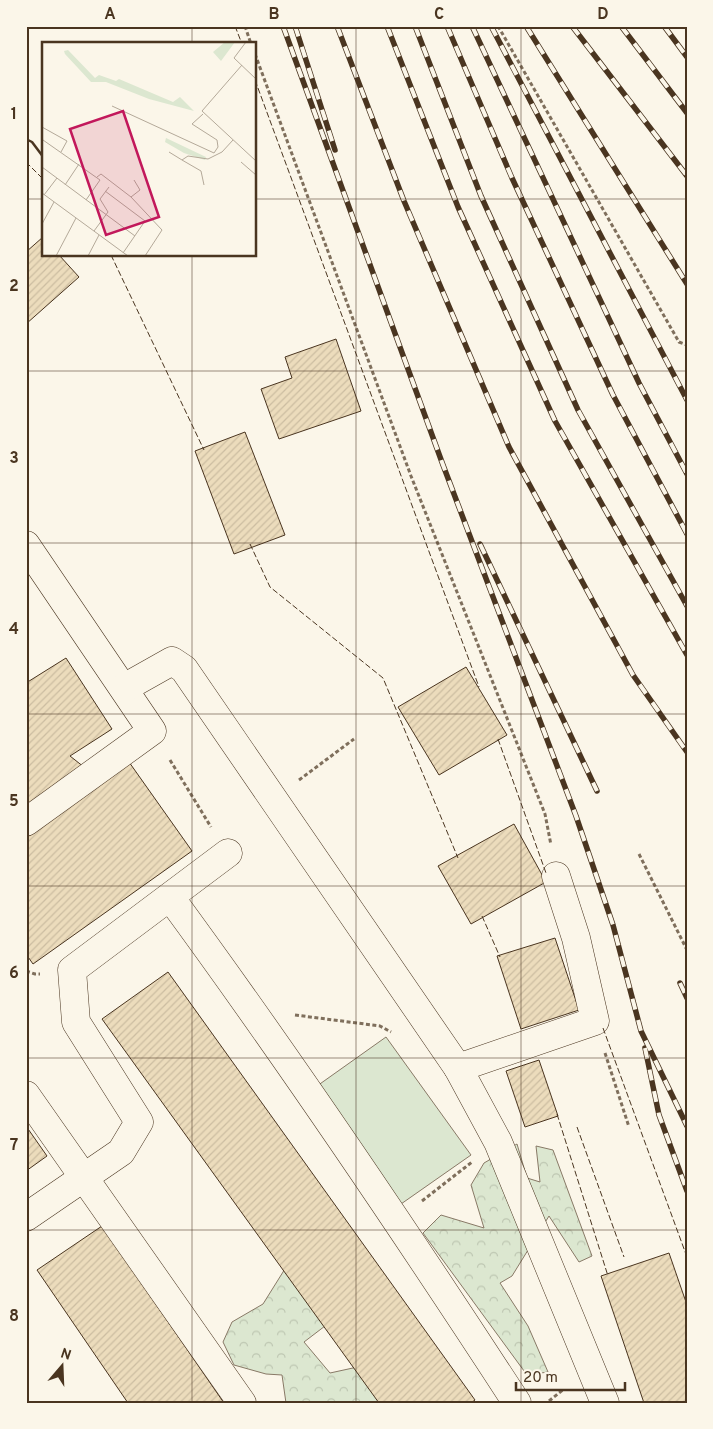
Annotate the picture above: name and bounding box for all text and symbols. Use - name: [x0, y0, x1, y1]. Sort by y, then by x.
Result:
- text: A: [104, 5, 116, 25]
- text: B: [268, 5, 280, 25]
- text: C: [434, 5, 444, 25]
- text: D: [597, 5, 609, 25]
- inset map: [42, 42, 256, 256]
- text: 1: [11, 105, 17, 125]
- text: 2: [9, 277, 19, 297]
- text: 3: [9, 449, 19, 469]
- text: 4: [9, 620, 19, 640]
- text: 5: [9, 792, 19, 812]
- text: 6: [9, 964, 19, 984]
- text: 7: [10, 1136, 18, 1156]
- text: 8: [9, 1307, 19, 1327]
- north arrow: [38, 1342, 88, 1392]
- text: N: [58, 1345, 73, 1365]
- scale bar: [516, 1359, 624, 1391]
- text: 20 m: [523, 1369, 558, 1388]

